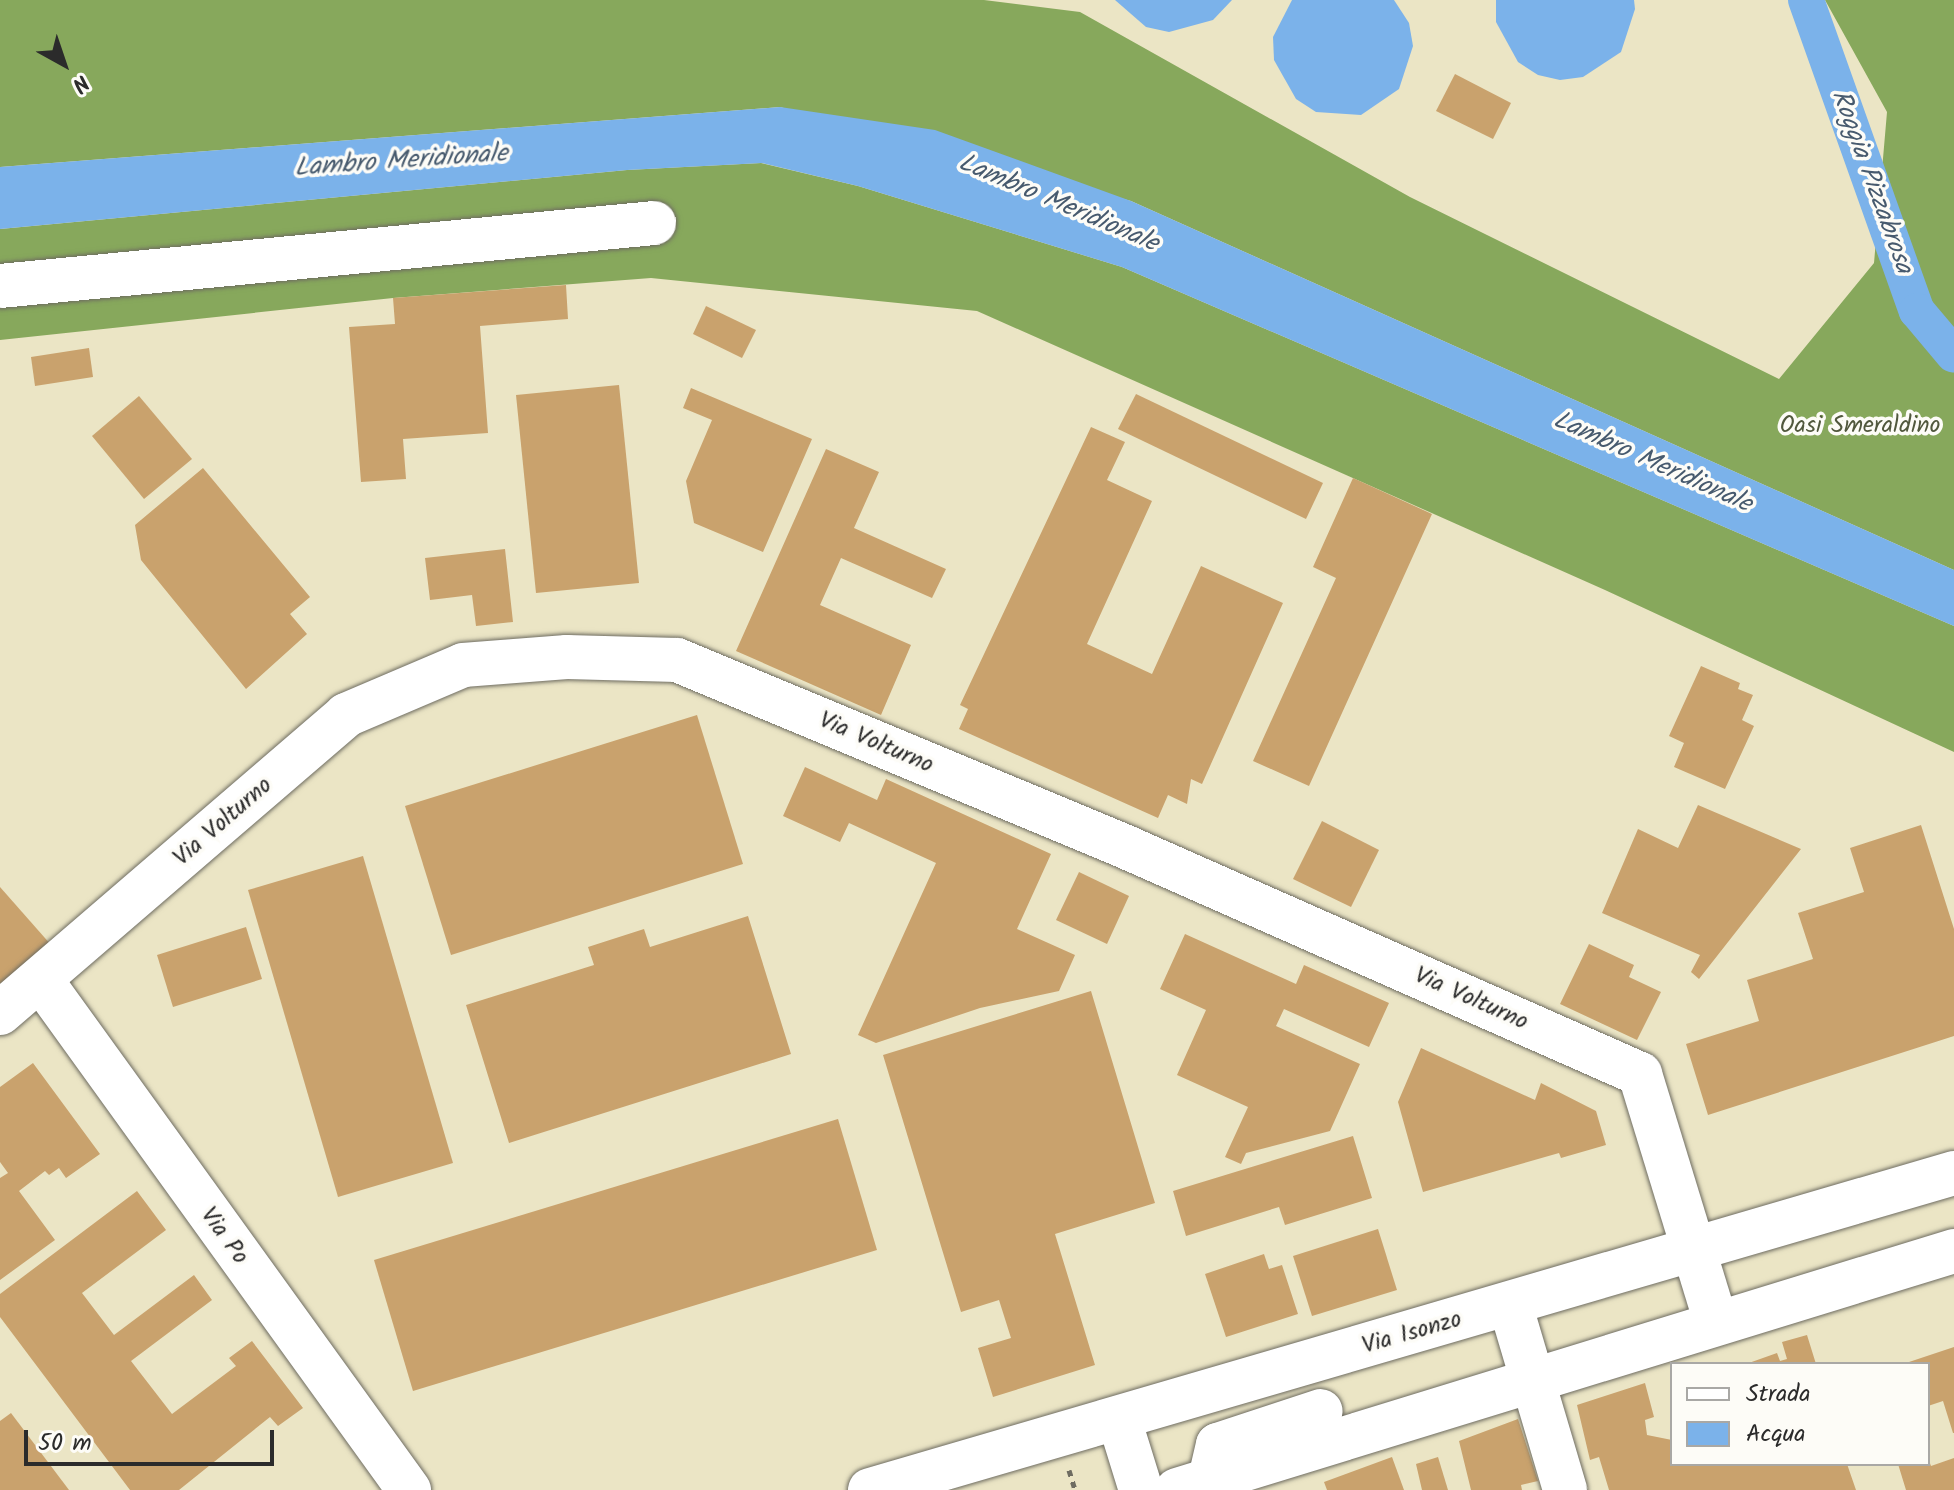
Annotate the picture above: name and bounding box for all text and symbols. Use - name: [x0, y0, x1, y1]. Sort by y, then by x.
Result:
- north arrow: [24, 24, 104, 104]
- text: N: [63, 65, 96, 101]
- water label: Roggia Pizzabrosa: [1823, 86, 1919, 278]
- water label: Lambro Meridionale: [293, 139, 509, 185]
- water label: Lambro Meridionale: [954, 148, 1162, 260]
- water label: Lambro Meridionale: [1548, 405, 1756, 521]
- park label: Oasi Smeraldino: [1780, 412, 1940, 440]
- street label: Via Volturno: [815, 706, 937, 780]
- street label: Via Volturno: [168, 771, 278, 873]
- street label: Via Volturno: [1410, 961, 1532, 1037]
- street label: Via Po: [194, 1202, 254, 1270]
- street label: Via Isonzo: [1359, 1305, 1465, 1361]
- legend: [1670, 1362, 1930, 1466]
- text: Strada: [1746, 1375, 1810, 1414]
- scale bar: [28, 1414, 278, 1464]
- text: Acqua: [1746, 1415, 1805, 1454]
- text: 50 m: [38, 1424, 92, 1463]

